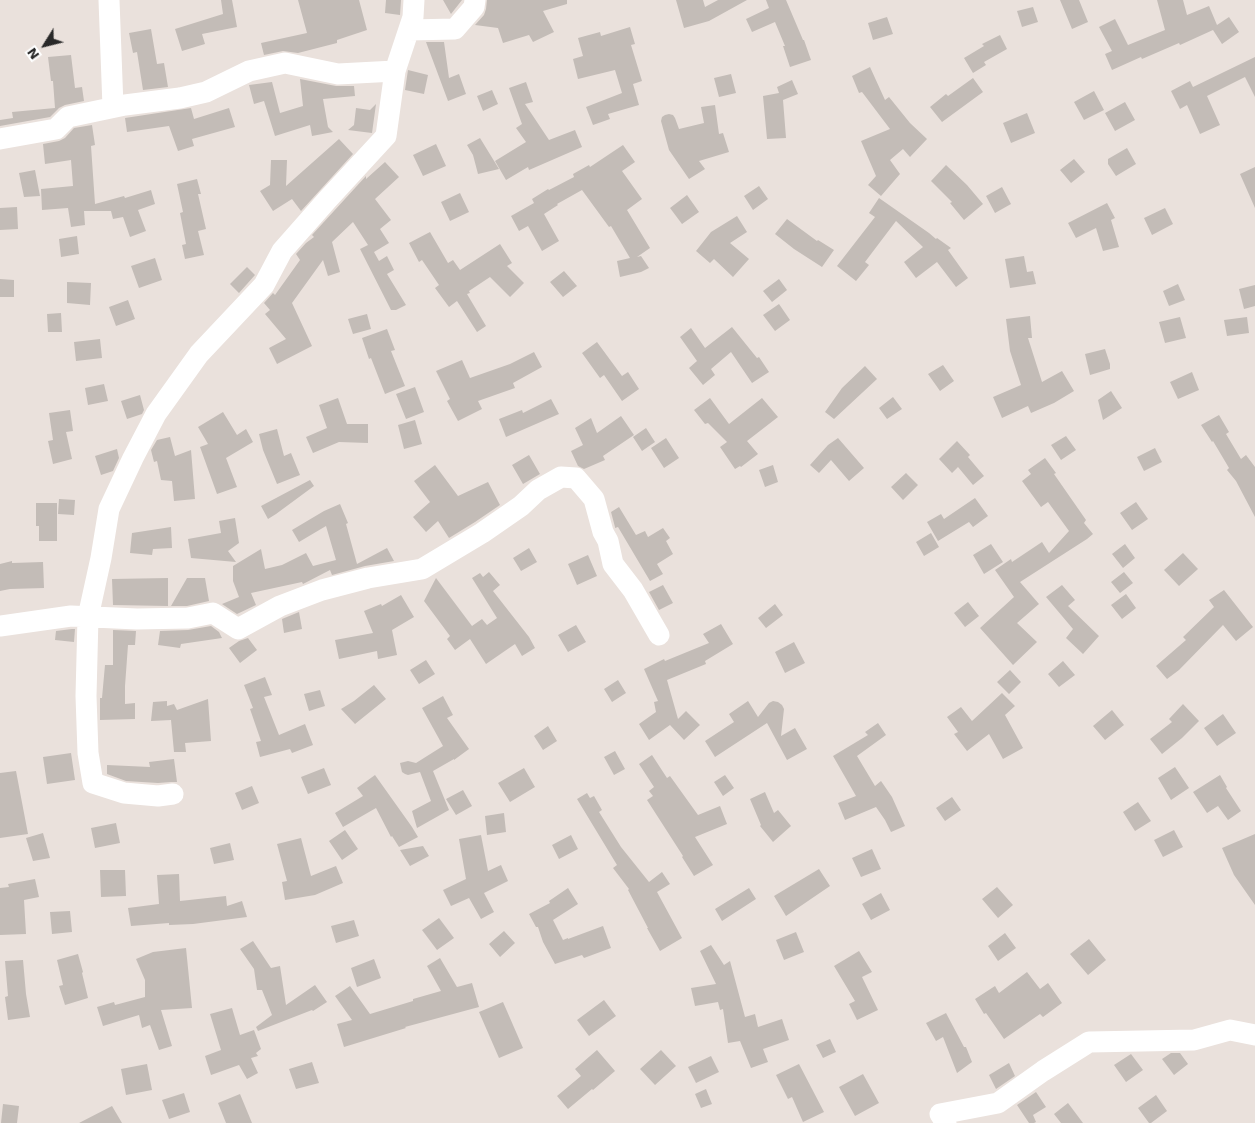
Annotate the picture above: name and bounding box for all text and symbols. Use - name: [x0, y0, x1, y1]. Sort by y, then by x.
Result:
- north arrow: [20, 20, 70, 70]
- text: N: [23, 45, 42, 63]

